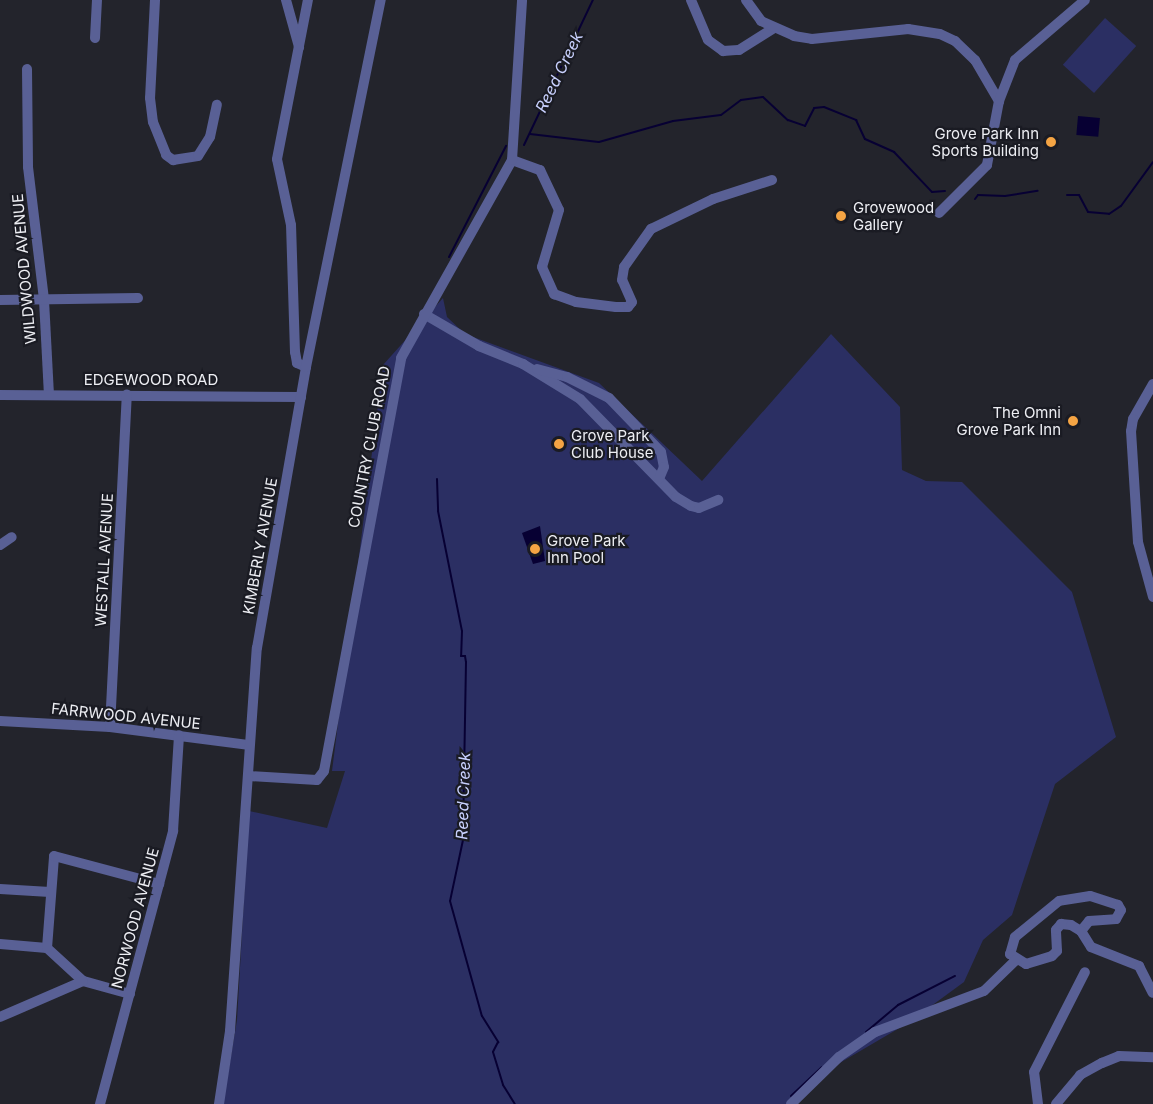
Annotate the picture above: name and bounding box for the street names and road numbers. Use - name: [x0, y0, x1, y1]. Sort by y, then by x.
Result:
- street label: WILDWOOD AVENUE: [8, 193, 40, 345]
- street label: COUNTRY CLUB ROAD: [344, 364, 394, 530]
- street label: EDGEWOOD ROAD: [84, 371, 218, 389]
- street label: KIMBERLY AVENUE: [239, 476, 281, 616]
- street label: WESTALL AVENUE: [92, 493, 116, 627]
- street label: FARRWOOD AVENUE: [50, 699, 202, 733]
- street label: NORWOOD AVENUE: [107, 845, 163, 991]

